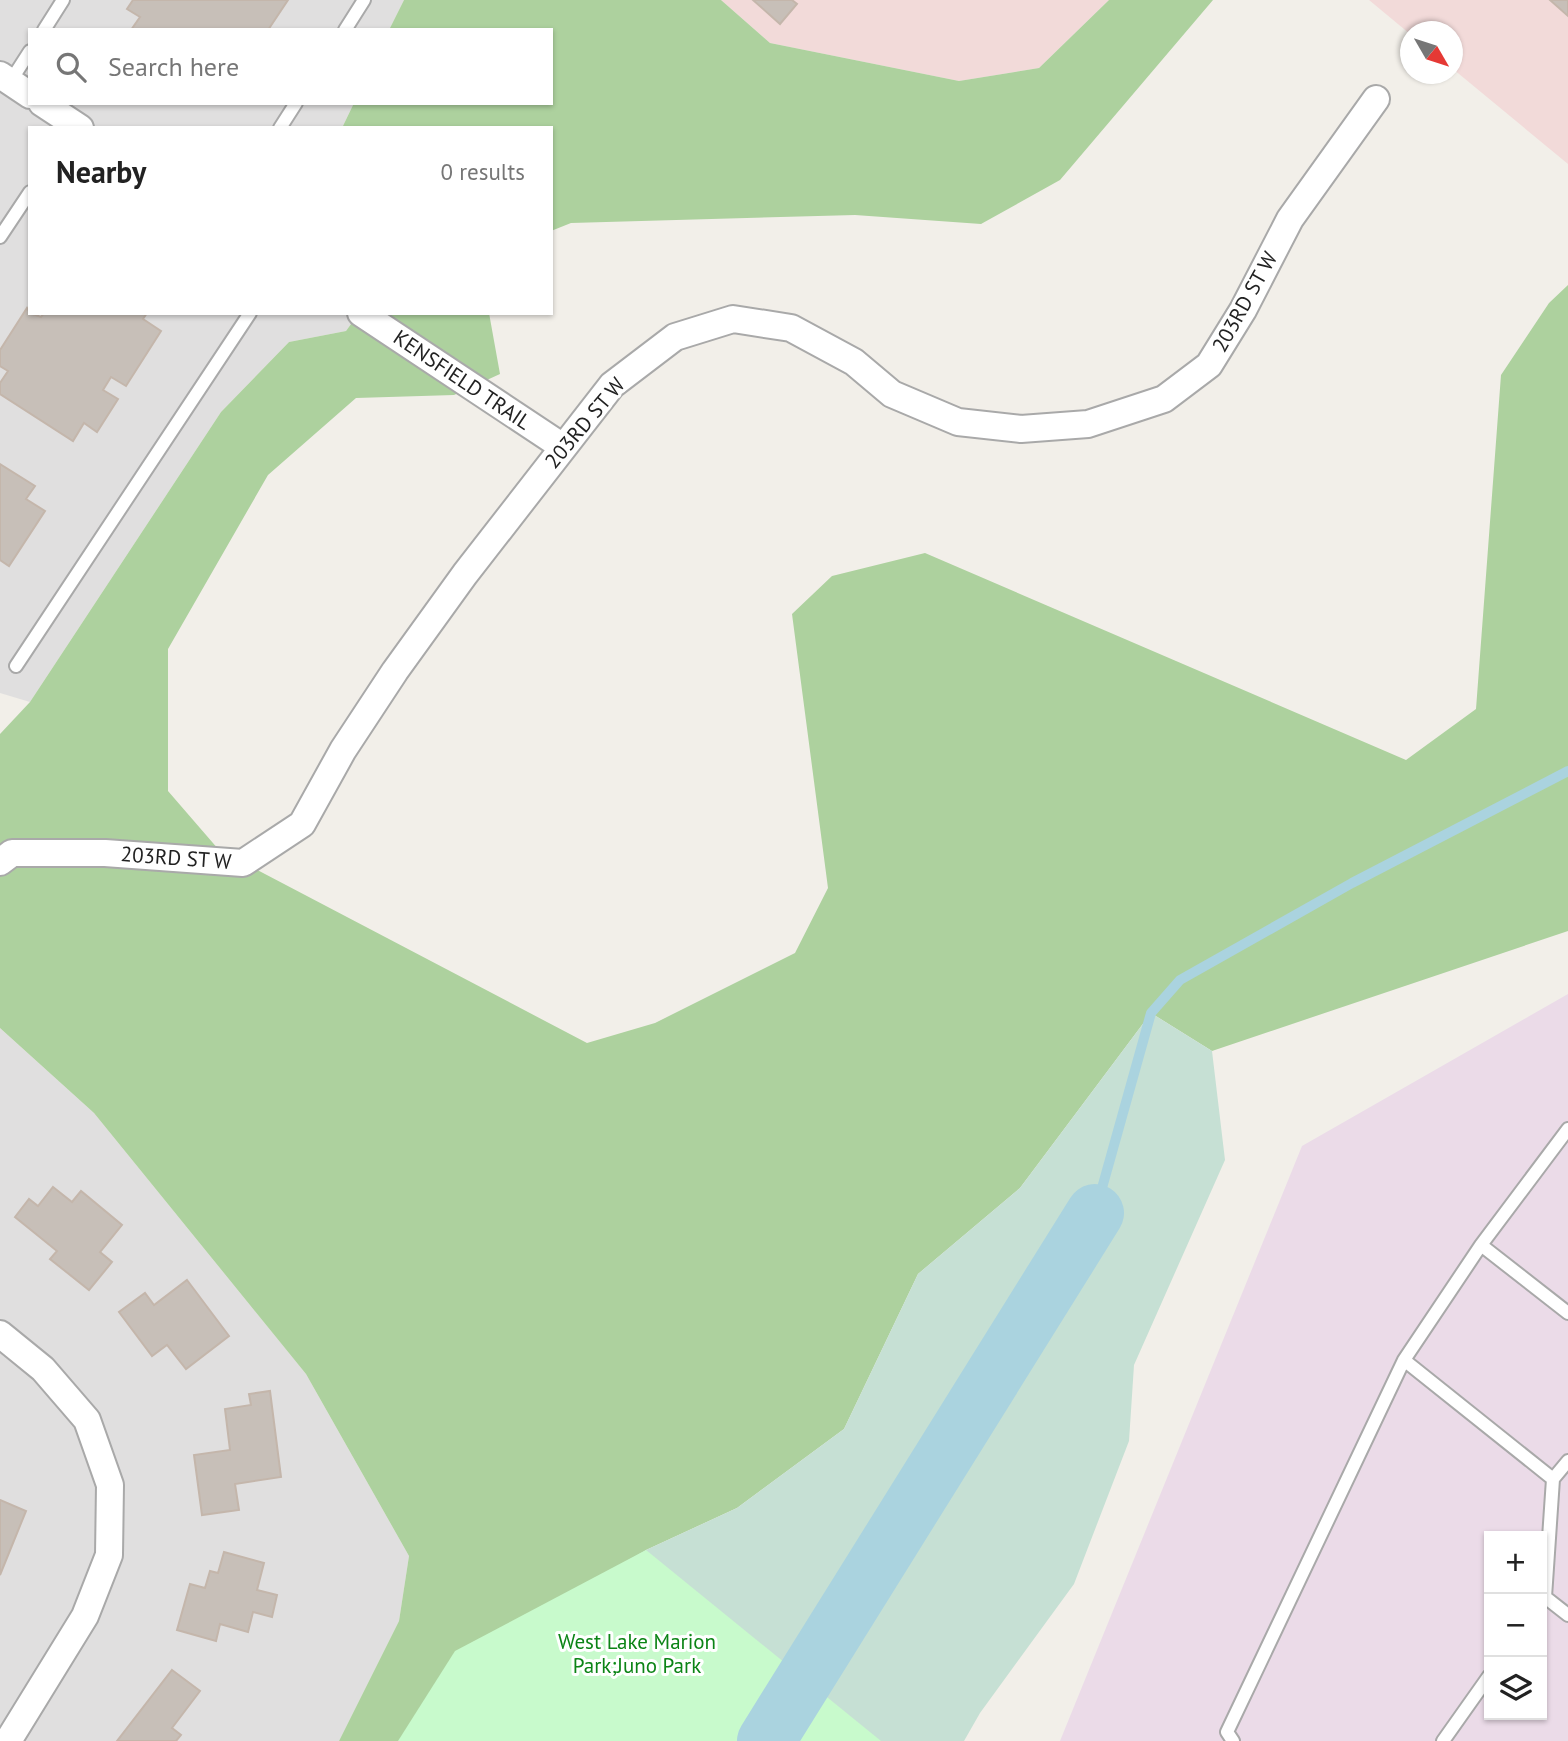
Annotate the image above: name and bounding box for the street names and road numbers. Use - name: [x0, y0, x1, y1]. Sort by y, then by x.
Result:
- street label: 203RD ST W: [1206, 246, 1284, 357]
- street label: KENSFIELD TRAIL: [388, 324, 536, 436]
- street label: 203RD ST W: [539, 371, 631, 474]
- street label: 203RD ST W: [120, 840, 233, 875]

